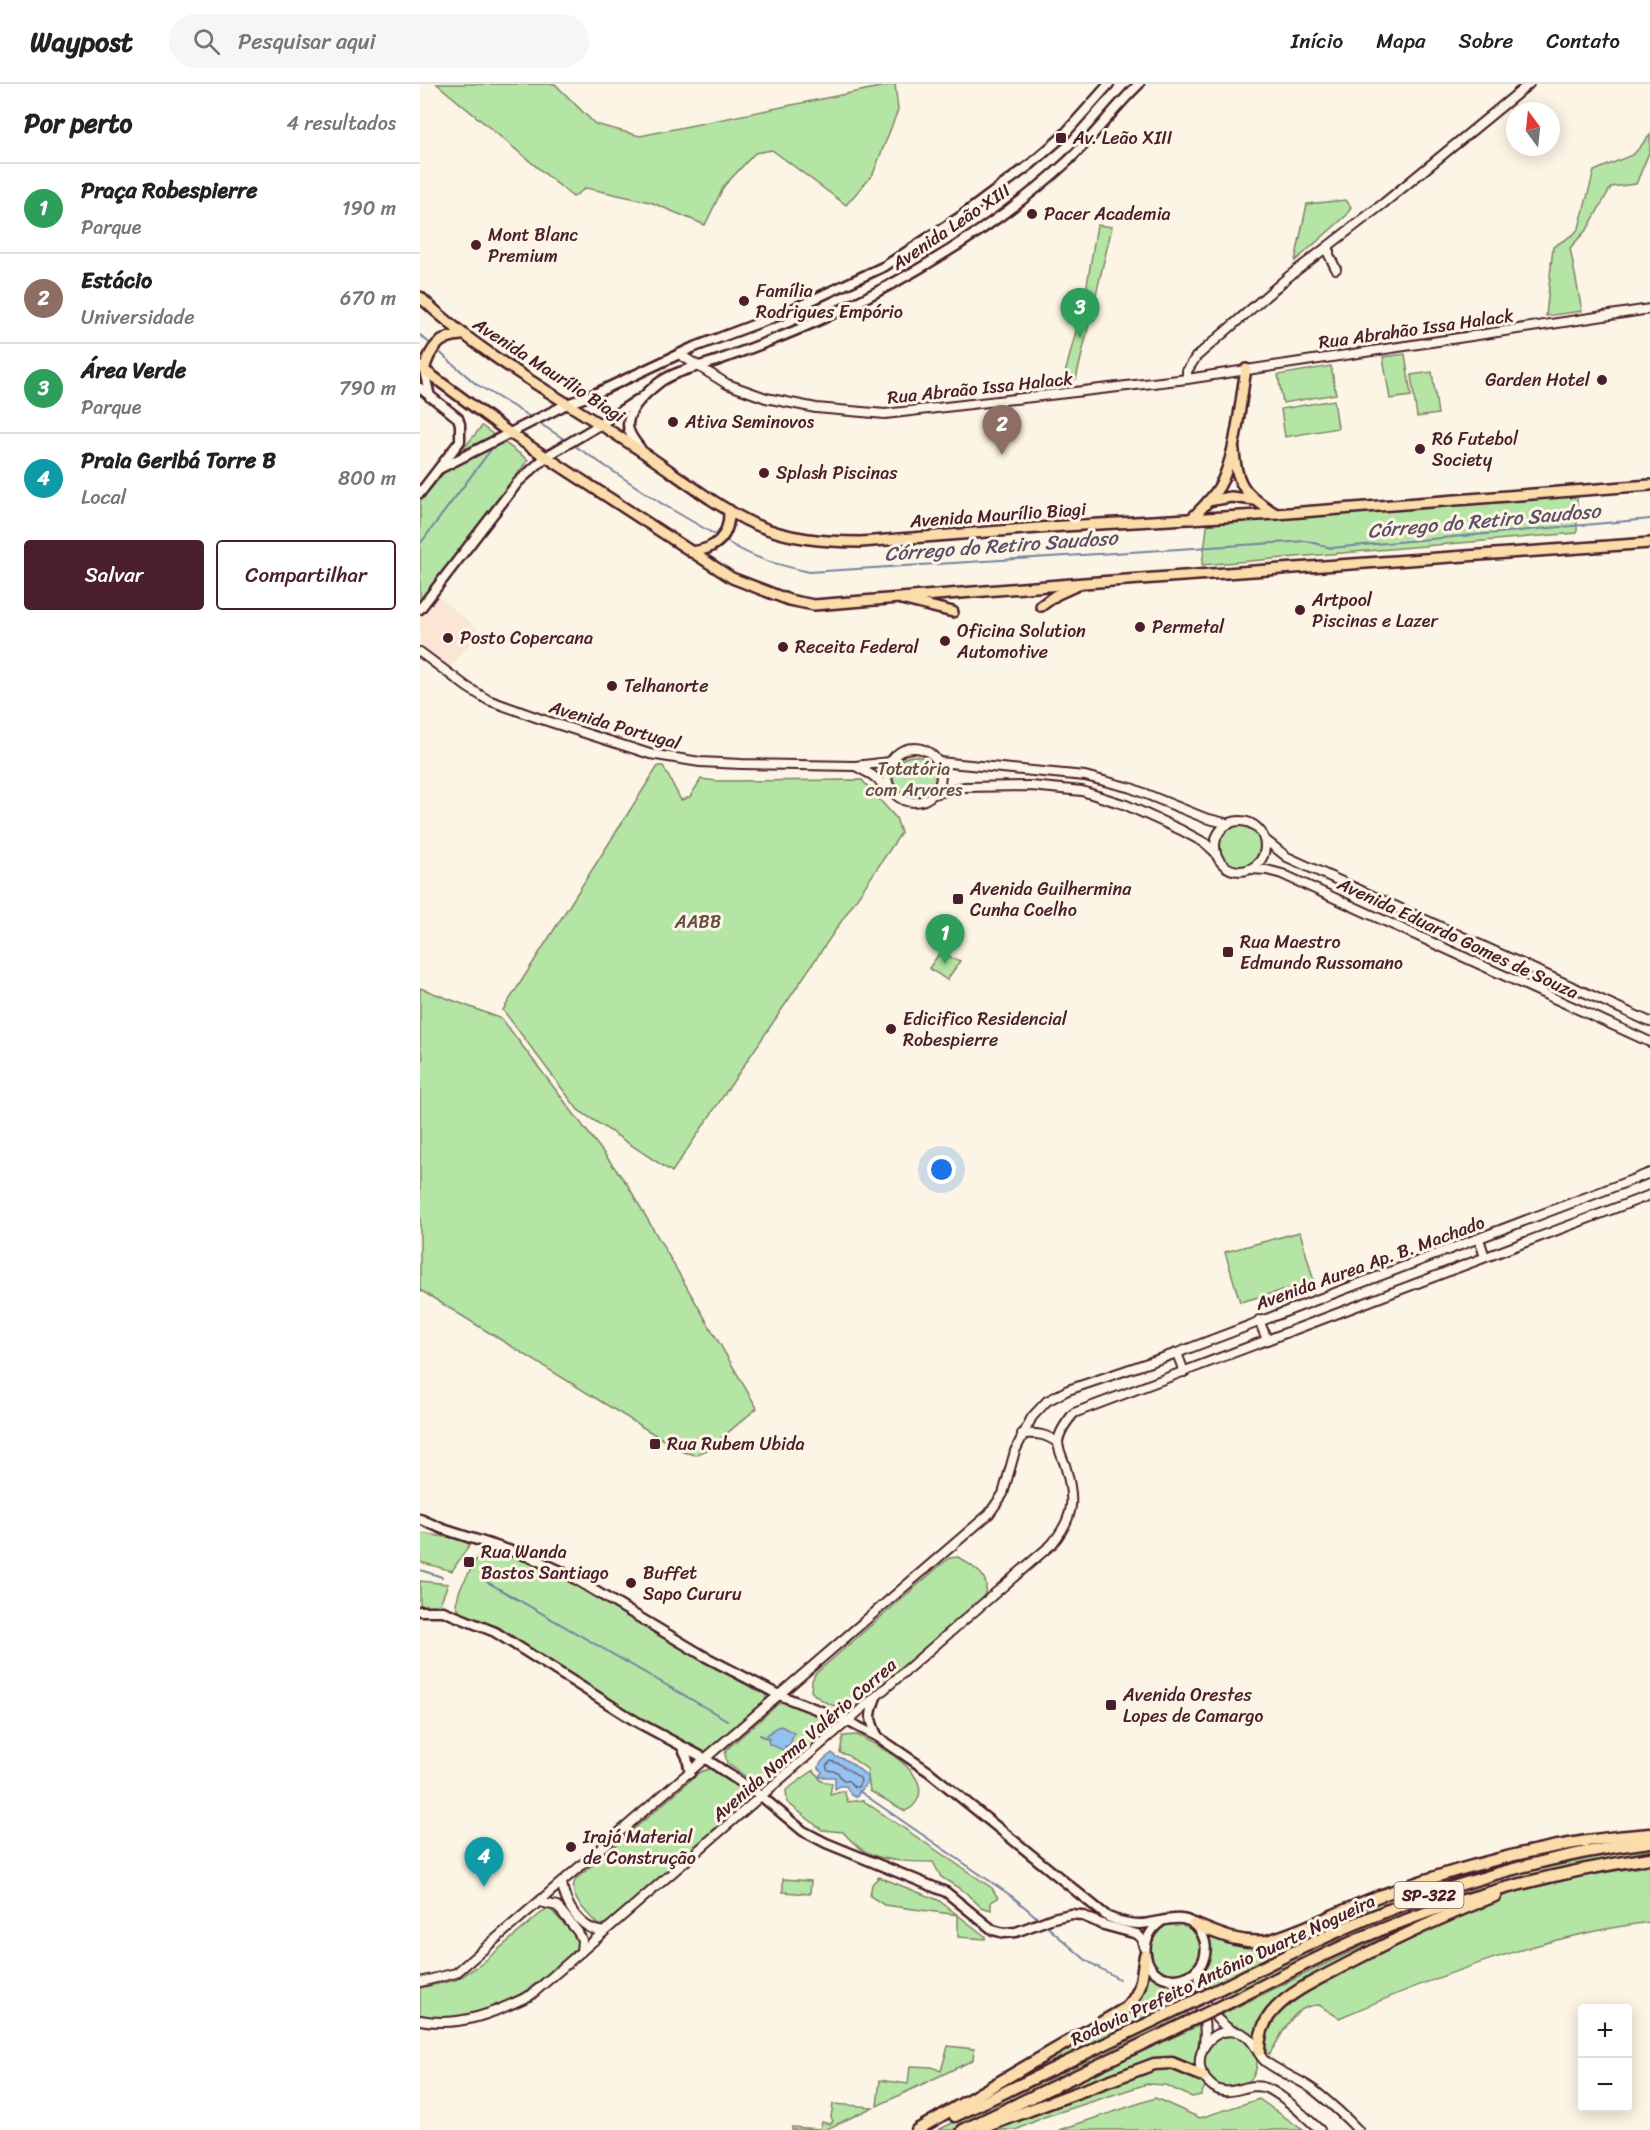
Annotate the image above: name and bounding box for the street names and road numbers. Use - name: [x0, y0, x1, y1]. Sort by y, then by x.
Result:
- street label: Avenida Leão XIII: [884, 175, 1017, 279]
- street label: Rua Abrahão Issa Halack: [1316, 299, 1516, 359]
- street label: Avenida Maurílio Biagi: [465, 308, 633, 432]
- street label: Rua Abraão Issa Halack: [886, 362, 1075, 414]
- street label: Avenida Maurílio Biagi: [908, 493, 1088, 537]
- street label: Avenida Portugal: [544, 691, 685, 759]
- street label: Avenida Eduardo Gomes de Souza: [1331, 868, 1584, 1008]
- street label: Avenida Aurea Ap. B. Machado: [1250, 1207, 1489, 1320]
- street label: Avenida Norma Valério Correa: [703, 1649, 905, 1831]
- road number: SP-322: [1394, 1882, 1464, 1908]
- street label: Rodovia Prefeito Antônio Duarte Nogueira: [1065, 1885, 1381, 2055]

